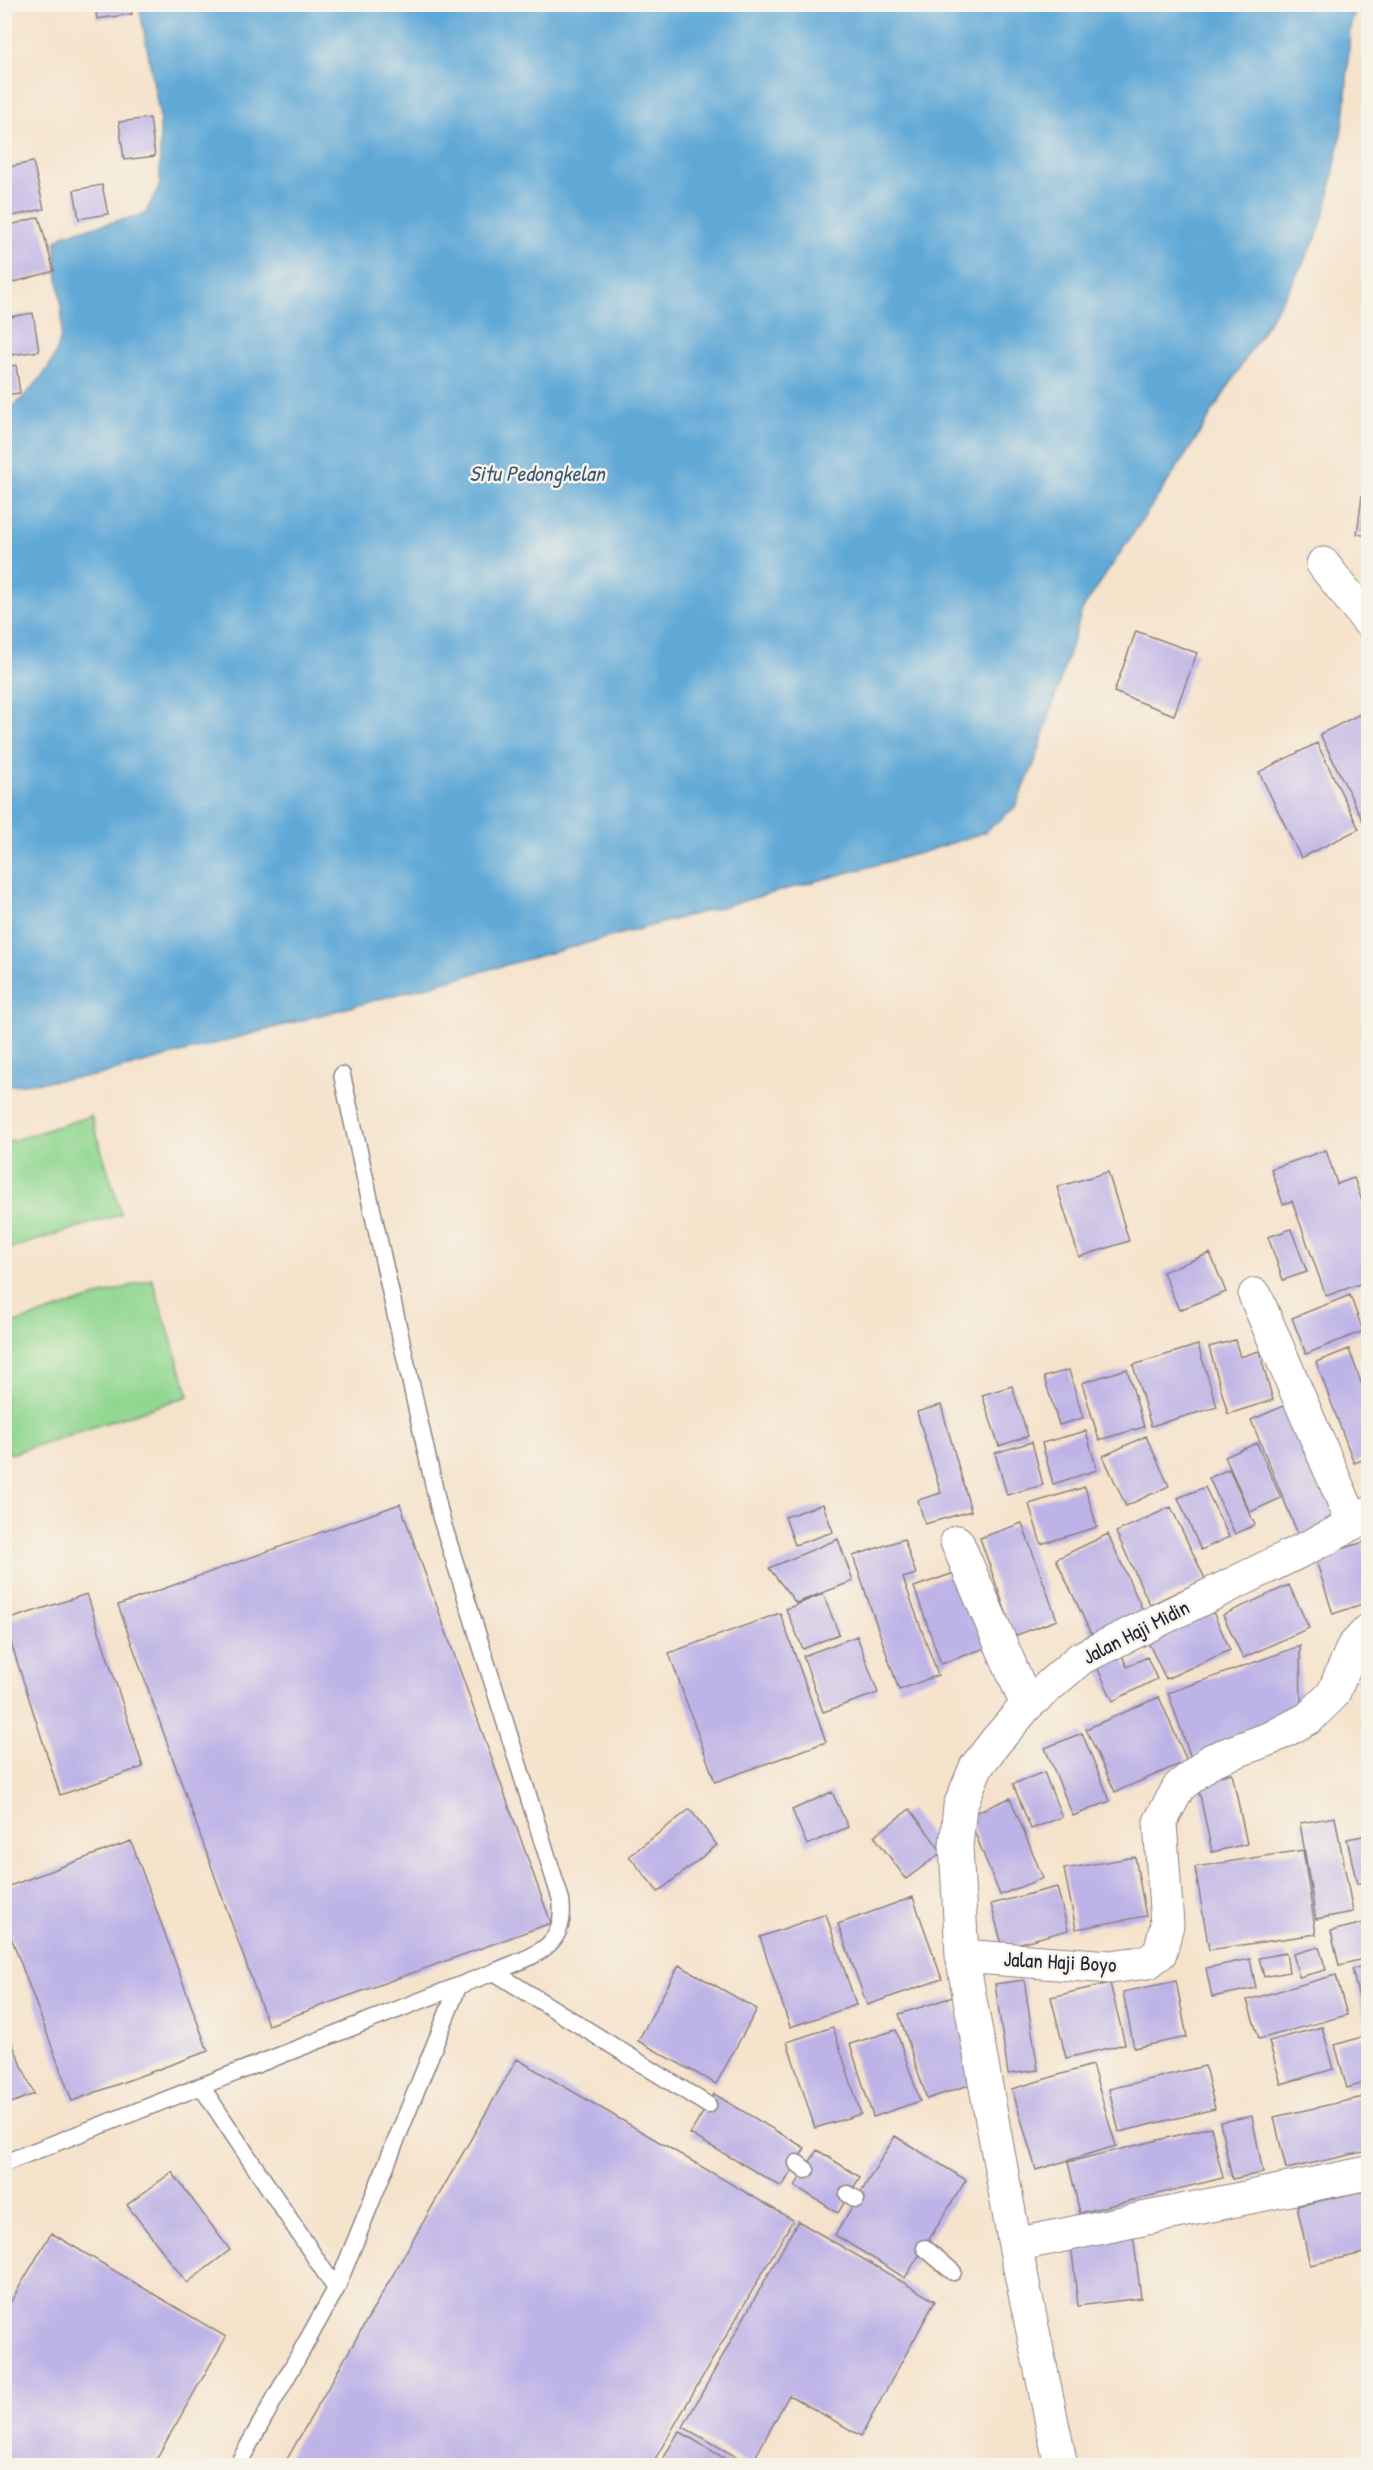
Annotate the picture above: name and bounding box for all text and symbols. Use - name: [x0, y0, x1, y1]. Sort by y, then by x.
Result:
- water label: Situ Pedongkelan: [469, 458, 607, 488]
- street label: Jalan Haji Midin: [1077, 1592, 1194, 1671]
- street label: Jalan Haji Boyo: [1003, 1944, 1117, 1979]

